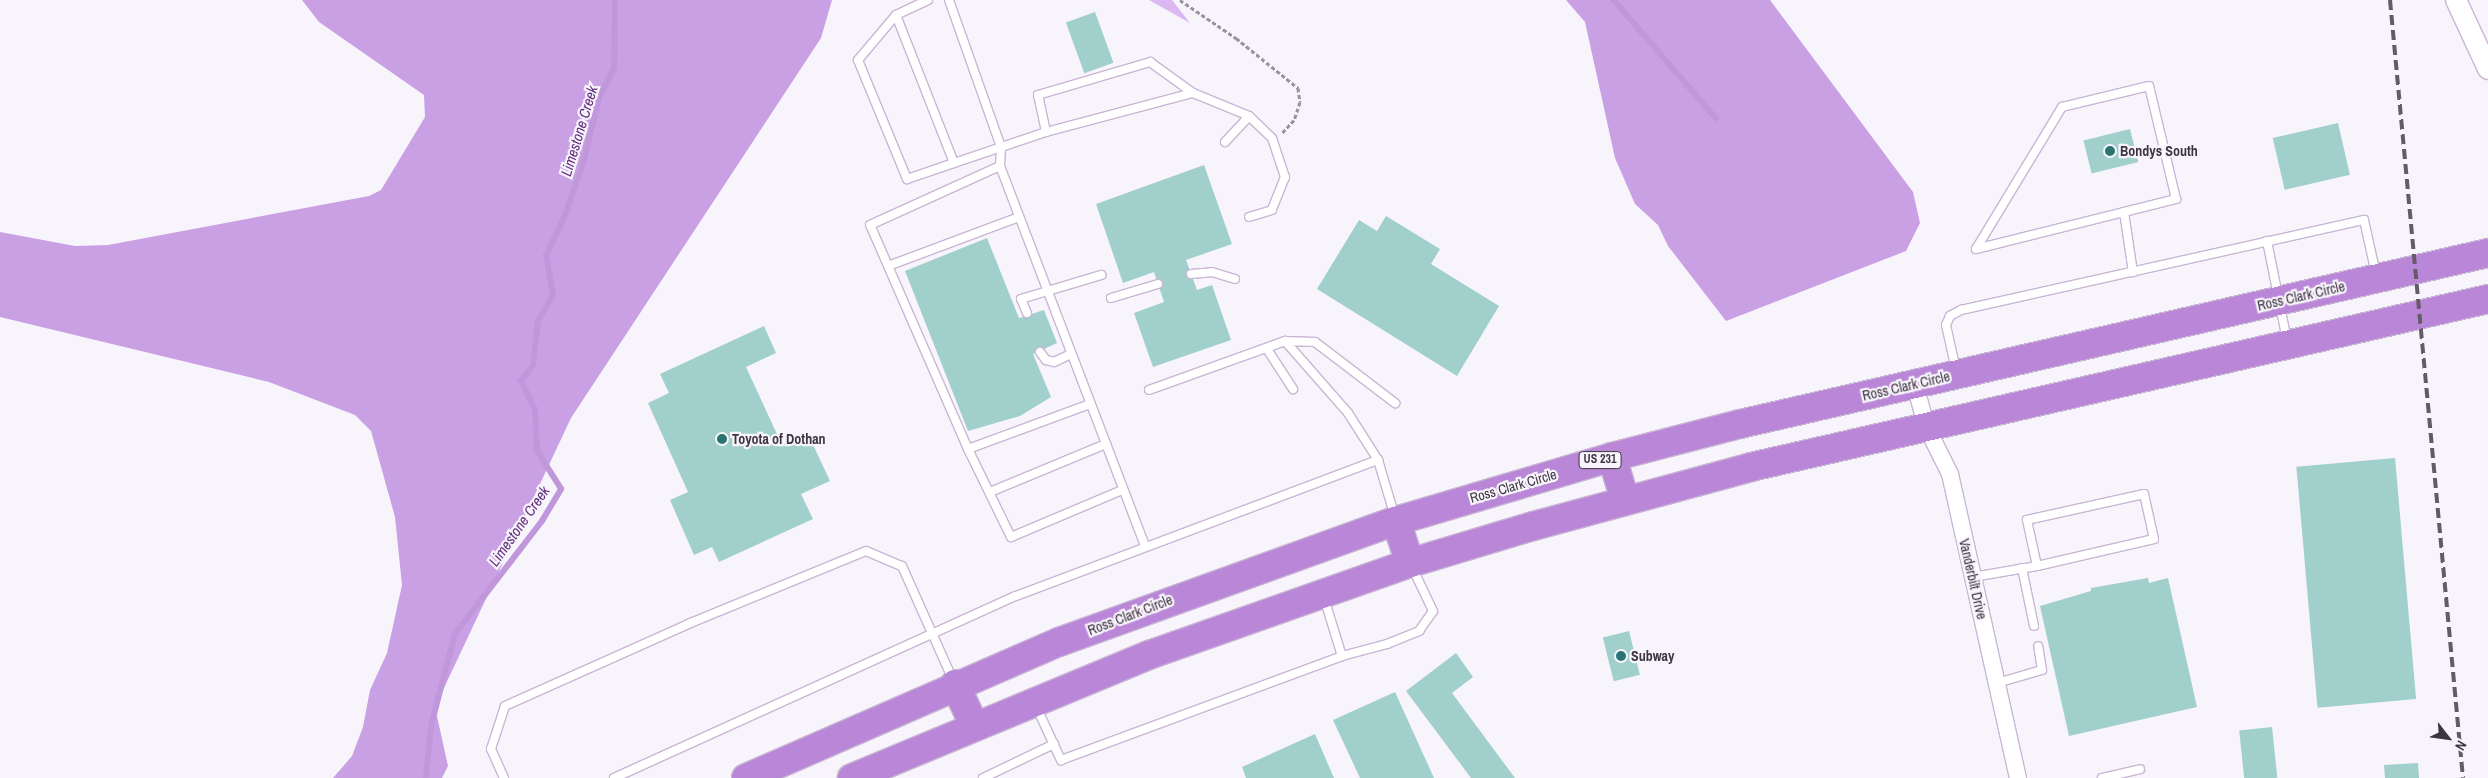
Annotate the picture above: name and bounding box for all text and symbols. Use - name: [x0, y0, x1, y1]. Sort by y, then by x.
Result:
- water label: Limestone Creek: [557, 84, 601, 178]
- place label: Bondys South: [2120, 143, 2198, 159]
- marker: Bondys South: [2104, 145, 2116, 157]
- street label: Ross Clark Circle: [2256, 278, 2346, 314]
- street label: Ross Clark Circle: [1861, 368, 1951, 404]
- place label: Toyota of Dothan: [732, 431, 826, 447]
- marker: Toyota of Dothan: [716, 433, 728, 445]
- road number: US 231: [1578, 450, 1622, 470]
- street label: Ross Clark Circle: [1468, 466, 1558, 506]
- water label: Limestone Creek: [485, 482, 553, 570]
- street label: Vanderbilt Drive: [1956, 537, 1990, 621]
- street label: Ross Clark Circle: [1085, 591, 1175, 639]
- place label: Subway: [1631, 648, 1674, 664]
- marker: Subway: [1615, 650, 1627, 662]
- north arrow: [2423, 713, 2473, 763]
- text: N: [2451, 737, 2471, 754]

